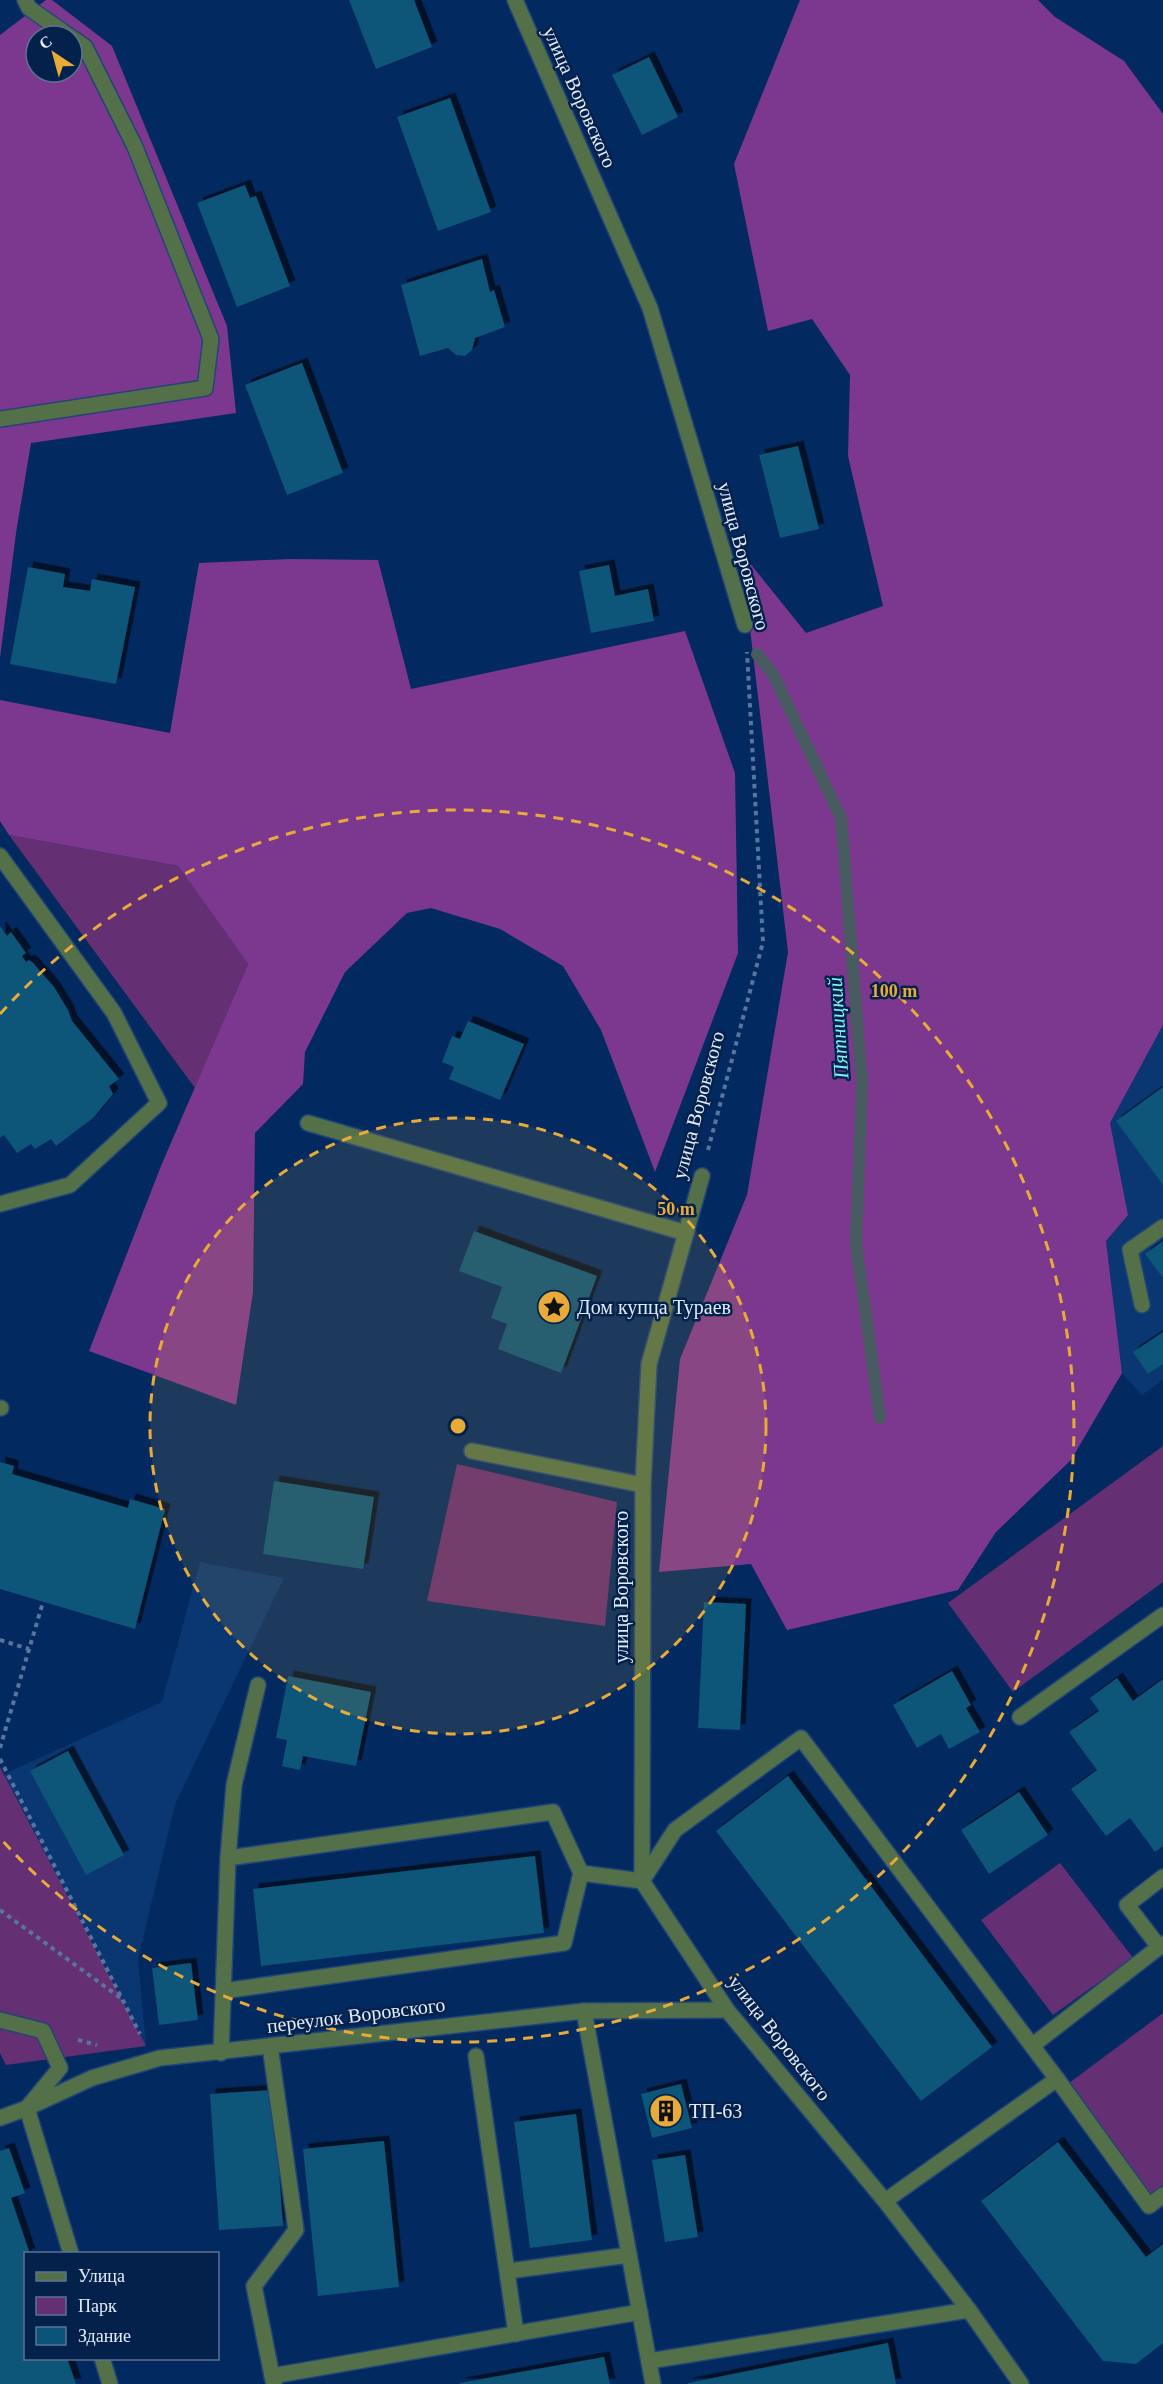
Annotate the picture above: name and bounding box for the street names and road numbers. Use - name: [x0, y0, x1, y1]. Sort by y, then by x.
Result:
- street label: улица Воровского: [538, 23, 621, 171]
- street label: улица Воровского: [713, 480, 774, 633]
- street label: улица Воровского: [668, 1029, 729, 1182]
- street label: улица Воровского: [610, 1511, 633, 1663]
- street label: улица Воровского: [724, 1971, 836, 2105]
- street label: переулок Воровского: [265, 1993, 447, 2038]

